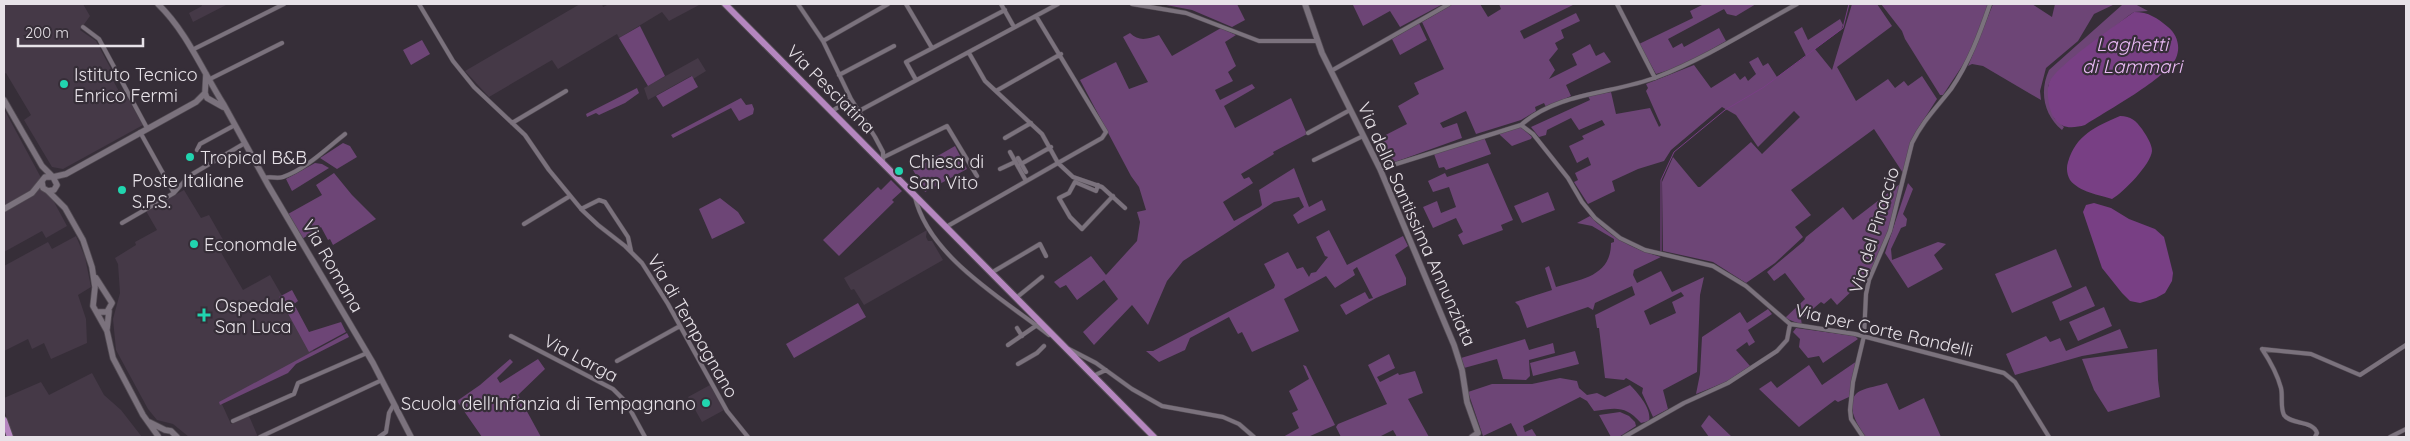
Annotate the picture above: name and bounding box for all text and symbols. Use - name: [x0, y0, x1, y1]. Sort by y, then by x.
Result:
- scale bar: [18, 15, 142, 47]
- text: 200 m: [25, 23, 69, 42]
- water label: Laghetti di Lammari: [2082, 32, 2184, 78]
- street label: Via Pesciatina: [782, 40, 880, 138]
- place label: Istituto Tecnico Enrico Fermi: [74, 63, 198, 107]
- marker: Istituto Tecnico Enrico Fermi: [58, 78, 70, 90]
- street label: Via della Santissima Annunziata: [1353, 98, 1481, 350]
- place label: Tropical B&B: [200, 146, 307, 169]
- place label: Chiesa di San Vito: [909, 150, 984, 194]
- marker: Tropical B&B: [184, 151, 196, 163]
- street label: Via del Pinaccio: [1844, 164, 1904, 296]
- marker: Chiesa di San Vito: [893, 165, 905, 177]
- place label: Poste Italiane S.P.S.: [132, 169, 244, 213]
- marker: Poste Italiane S.P.S.: [116, 184, 128, 196]
- street label: Via Romana: [297, 216, 369, 316]
- place label: Economale: [204, 233, 297, 256]
- marker: Economale: [188, 238, 200, 250]
- street label: Via di Tempagnano: [642, 250, 744, 402]
- place label: Ospedale San Luca: [215, 294, 294, 338]
- street label: Via per Corte Randelli: [1793, 298, 1975, 362]
- marker: Ospedale San Luca: [197, 308, 211, 322]
- street label: Via Larga: [540, 329, 622, 387]
- place label: Scuola dell'Infanzia di Tempagnano: [401, 392, 696, 415]
- marker: Scuola dell'Infanzia di Tempagnano: [700, 397, 712, 409]

